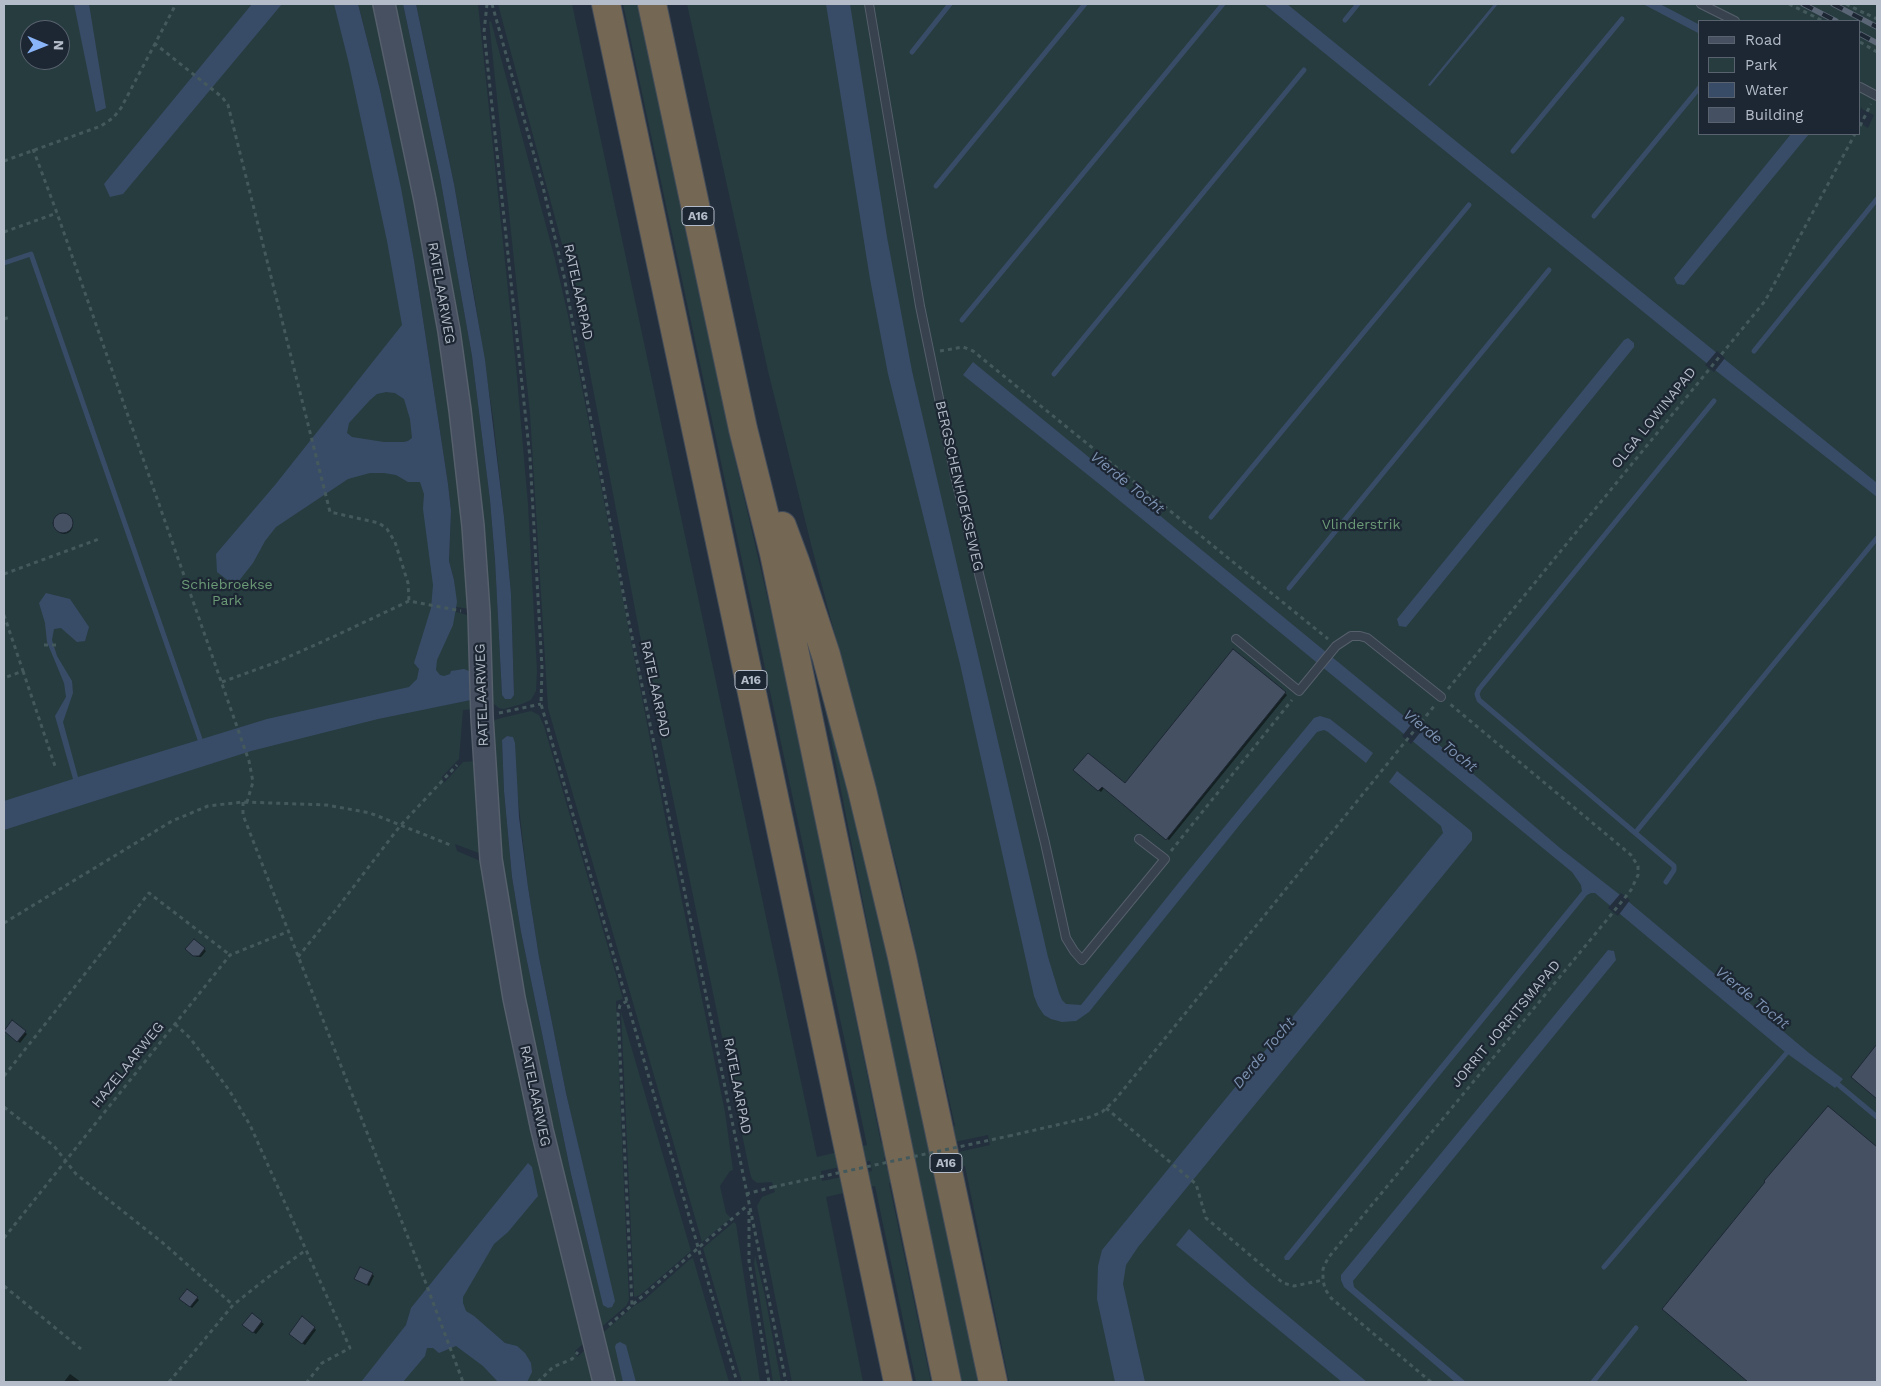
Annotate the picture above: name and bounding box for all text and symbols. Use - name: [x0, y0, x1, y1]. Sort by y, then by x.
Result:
- north arrow: [20, 20, 70, 70]
- legend: [1698, 20, 1861, 135]
- text: Road: [1745, 31, 1782, 49]
- text: N: [51, 40, 67, 51]
- text: Park: [1745, 56, 1777, 74]
- text: Water: [1745, 81, 1788, 99]
- text: Building: [1745, 106, 1803, 124]
- road number: A16: [682, 207, 714, 226]
- street label: RATELAARWEG: [424, 241, 458, 345]
- street label: RATELAARPAD: [560, 242, 596, 342]
- street label: OLGA LOWINAPAD: [1608, 364, 1700, 472]
- street label: BERGSCHENHOEKSEWEG: [931, 399, 987, 573]
- water label: Vierde Tocht: [1086, 448, 1168, 518]
- park label: Vlinderstrik: [1322, 517, 1400, 533]
- park label: Schiebroekse Park: [181, 577, 273, 610]
- street label: RATELAARPAD: [637, 639, 673, 739]
- street label: RATELAARWEG: [472, 643, 492, 747]
- road number: A16: [735, 670, 767, 690]
- water label: Vierde Tocht: [1399, 706, 1481, 776]
- street label: JORRIT JORRITSMAPAD: [1448, 957, 1564, 1091]
- water label: Vierde Tocht: [1711, 963, 1793, 1033]
- water label: Derde Tocht: [1229, 1014, 1299, 1092]
- street label: HAZELAARWEG: [88, 1019, 168, 1111]
- street label: RATELAARPAD: [719, 1036, 755, 1136]
- street label: RATELAARWEG: [516, 1044, 554, 1148]
- road number: A16: [930, 1154, 962, 1172]

